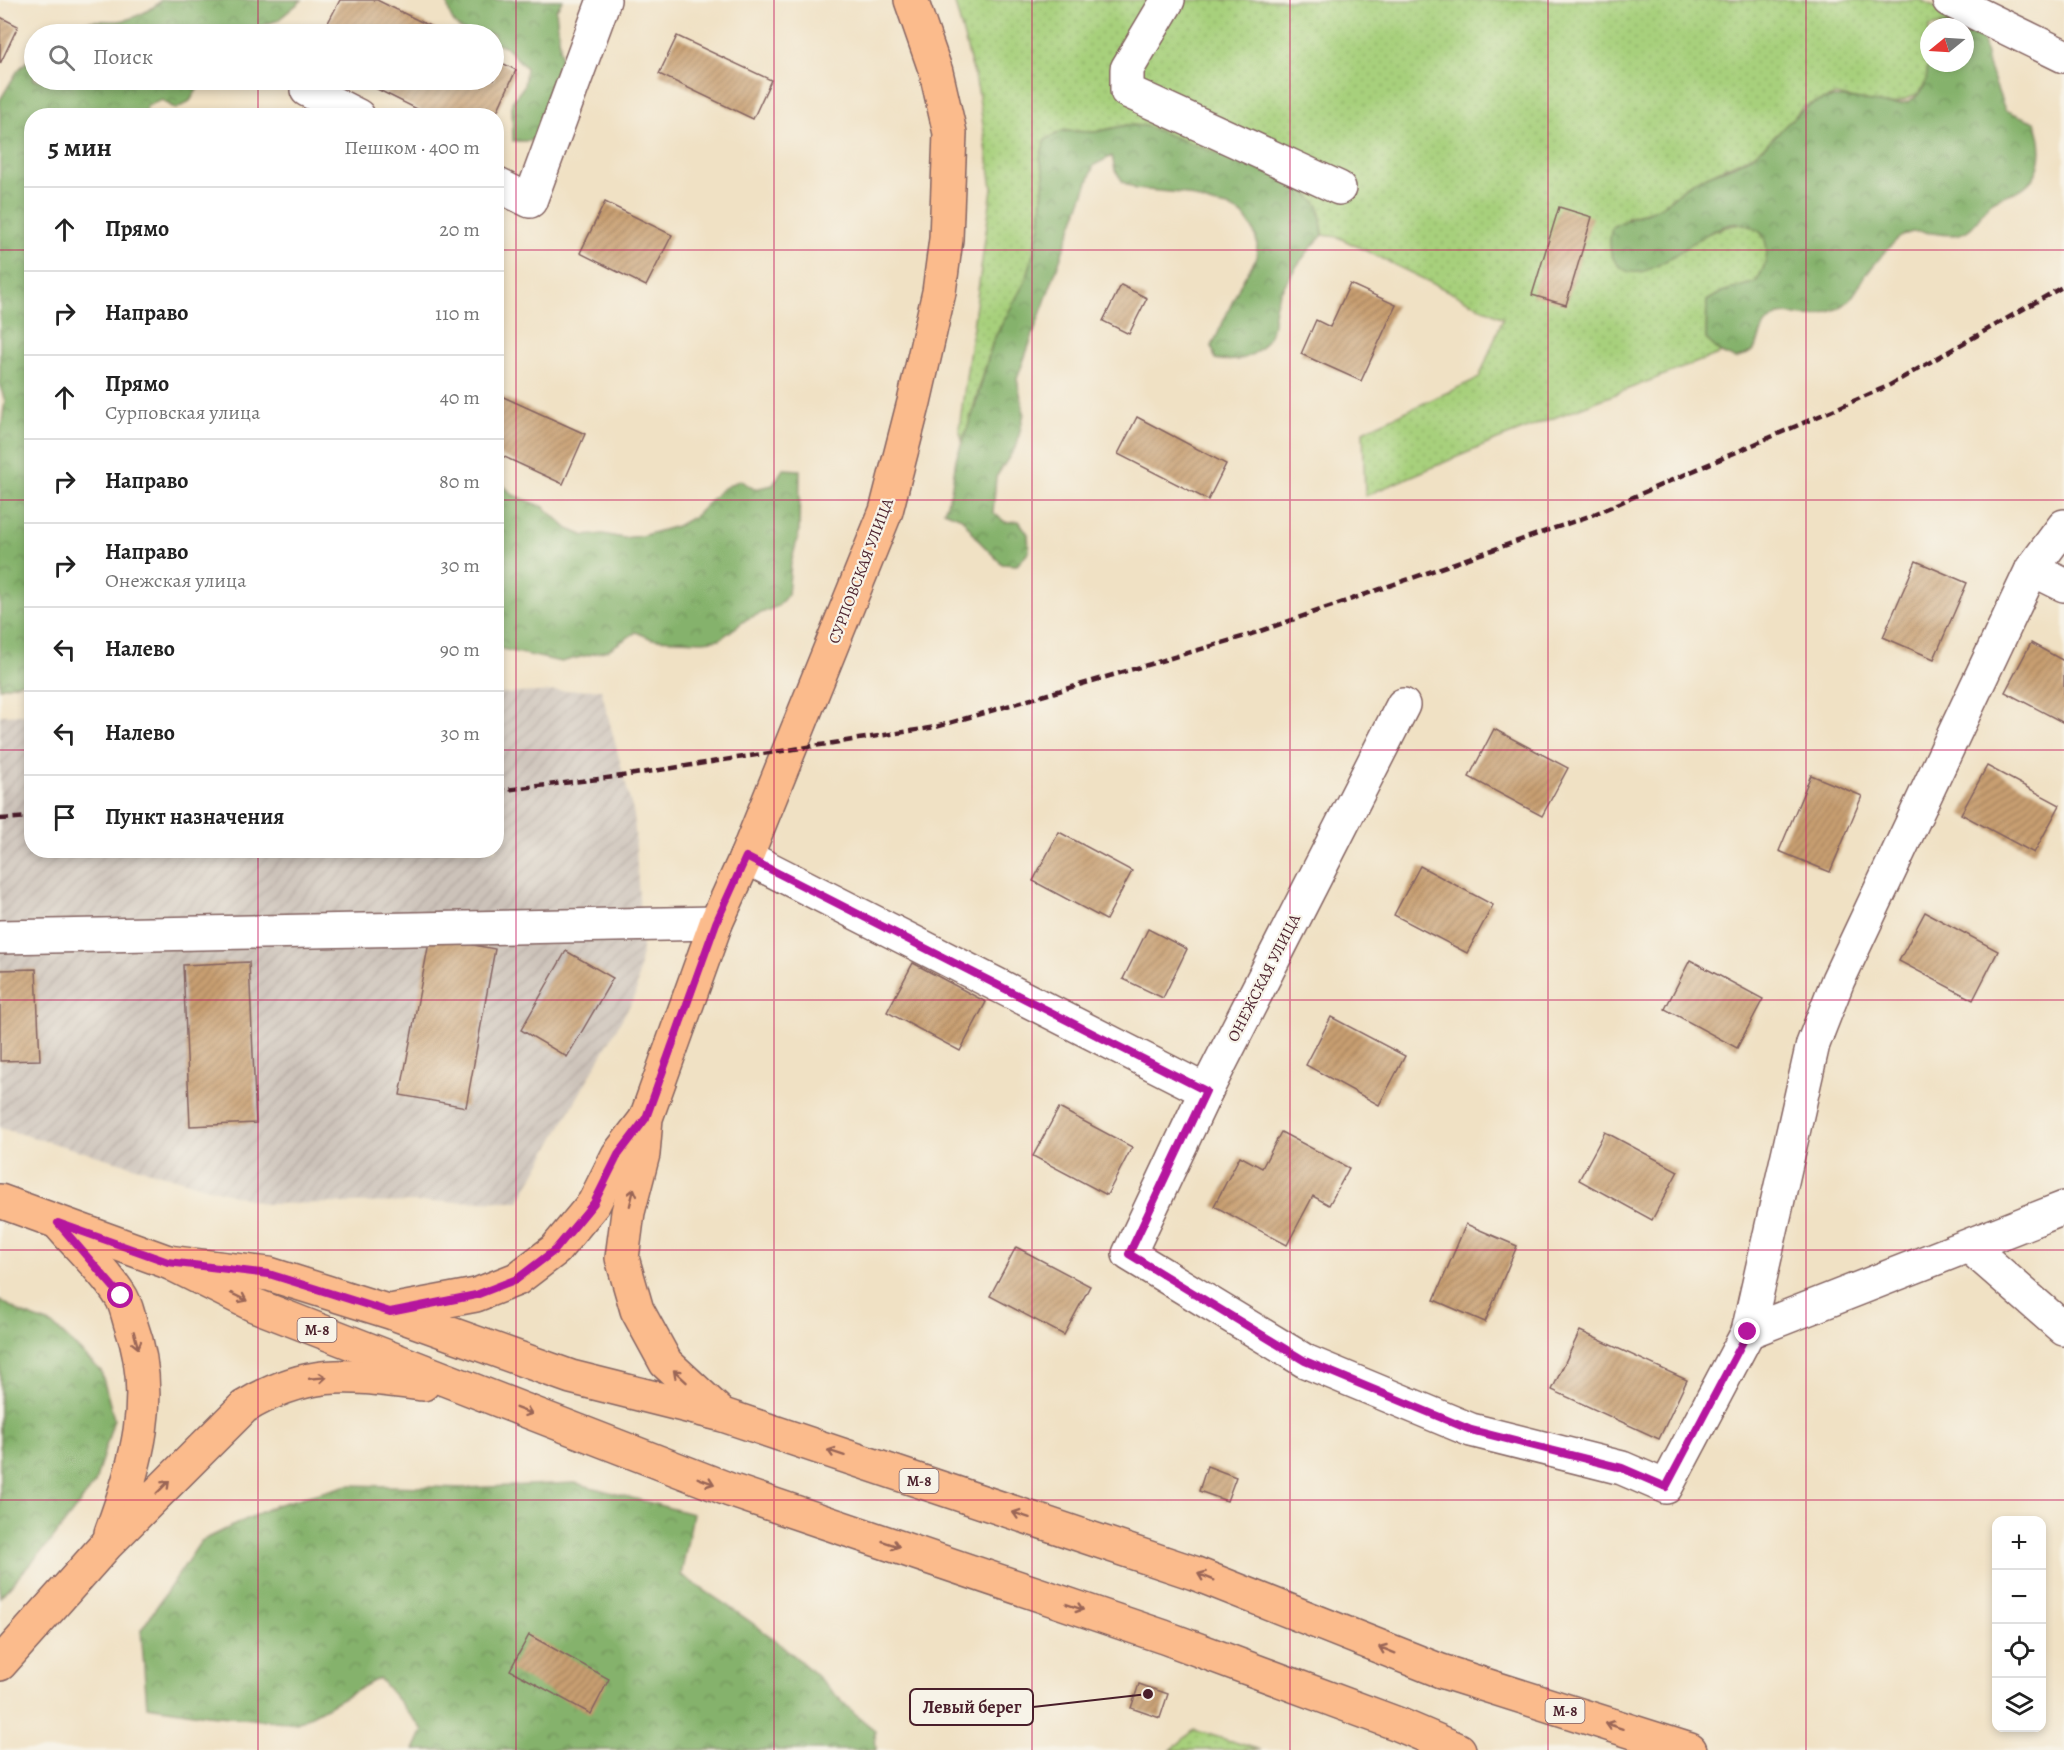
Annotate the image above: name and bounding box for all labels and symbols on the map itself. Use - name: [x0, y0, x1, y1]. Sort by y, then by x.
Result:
- north arrow: [1920, 18, 1974, 72]
- street label: СУРПОВСКАЯ УЛИЦА: [823, 494, 899, 647]
- street label: ОНЕЖСКАЯ УЛИЦА: [1222, 910, 1306, 1046]
- one-way arrow: [627, 1188, 639, 1207]
- route start: [107, 1282, 133, 1308]
- one-way arrow: [230, 1292, 248, 1304]
- road number: М-8: [298, 1318, 336, 1342]
- route end: [1734, 1318, 1760, 1344]
- one-way arrow: [131, 1330, 142, 1349]
- one-way arrow: [673, 1369, 688, 1383]
- one-way arrow: [308, 1372, 328, 1383]
- one-way arrow: [515, 1406, 533, 1417]
- one-way arrow: [827, 1447, 846, 1458]
- road number: М-8: [900, 1469, 938, 1493]
- one-way arrow: [697, 1476, 715, 1487]
- one-way arrow: [156, 1480, 171, 1495]
- one-way arrow: [1012, 1508, 1031, 1519]
- one-way arrow: [881, 1540, 900, 1551]
- one-way arrow: [1197, 1571, 1216, 1582]
- one-way arrow: [1065, 1602, 1084, 1613]
- one-way arrow: [1378, 1644, 1397, 1655]
- callout: Левый берег: [910, 1689, 1033, 1725]
- text: Левый берег: [923, 1695, 1022, 1719]
- road number: М-8: [1546, 1699, 1584, 1723]
- one-way arrow: [1605, 1720, 1624, 1731]

